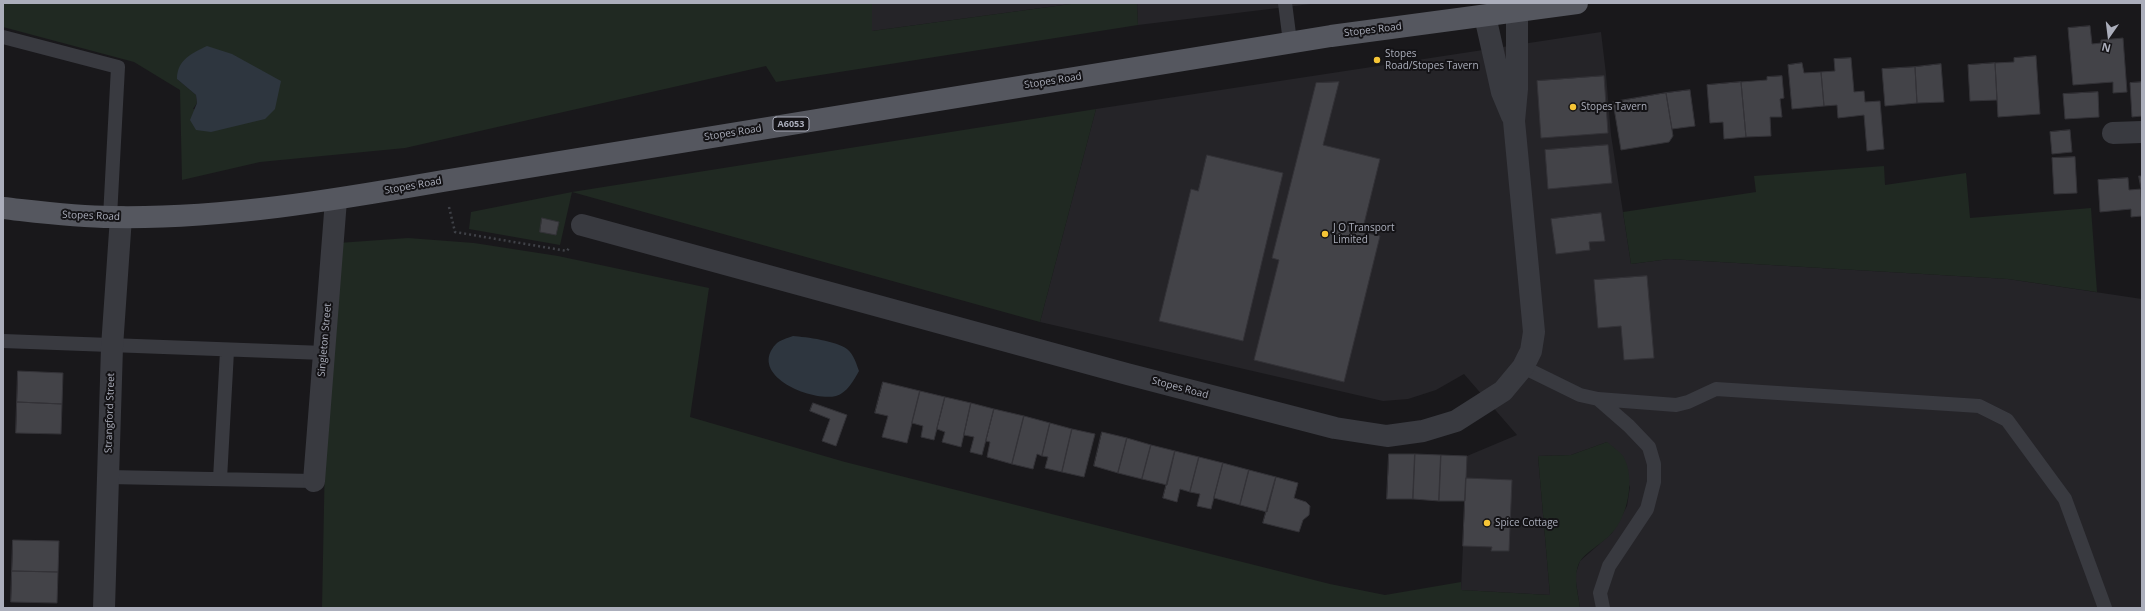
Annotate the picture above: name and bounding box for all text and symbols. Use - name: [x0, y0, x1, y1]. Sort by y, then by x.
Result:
- north arrow: [2089, 16, 2129, 56]
- street label: Stopes Road: [1343, 21, 1403, 39]
- text: N: [2100, 40, 2112, 56]
- place label: Stopes Road/Stopes Tavern: [1385, 48, 1479, 72]
- marker: Stopes Road/Stopes Tavern: [1372, 55, 1382, 65]
- street label: Stopes Road: [1023, 71, 1083, 91]
- place label: Stopes Tavern: [1581, 101, 1647, 113]
- marker: Stopes Tavern: [1568, 102, 1578, 112]
- road number: A6053: [773, 117, 809, 131]
- street label: Stopes Road: [703, 123, 763, 143]
- street label: Stopes Road: [383, 175, 443, 197]
- street label: Stopes Road: [62, 209, 120, 223]
- place label: J O Transport Limited: [1333, 222, 1394, 246]
- marker: J O Transport Limited: [1320, 229, 1330, 239]
- street label: Singleton Street: [316, 303, 334, 377]
- street label: Strangford Street: [103, 373, 117, 453]
- street label: Stopes Road: [1150, 375, 1210, 401]
- place label: Spice Cottage: [1495, 517, 1558, 529]
- marker: Spice Cottage: [1482, 518, 1492, 528]

